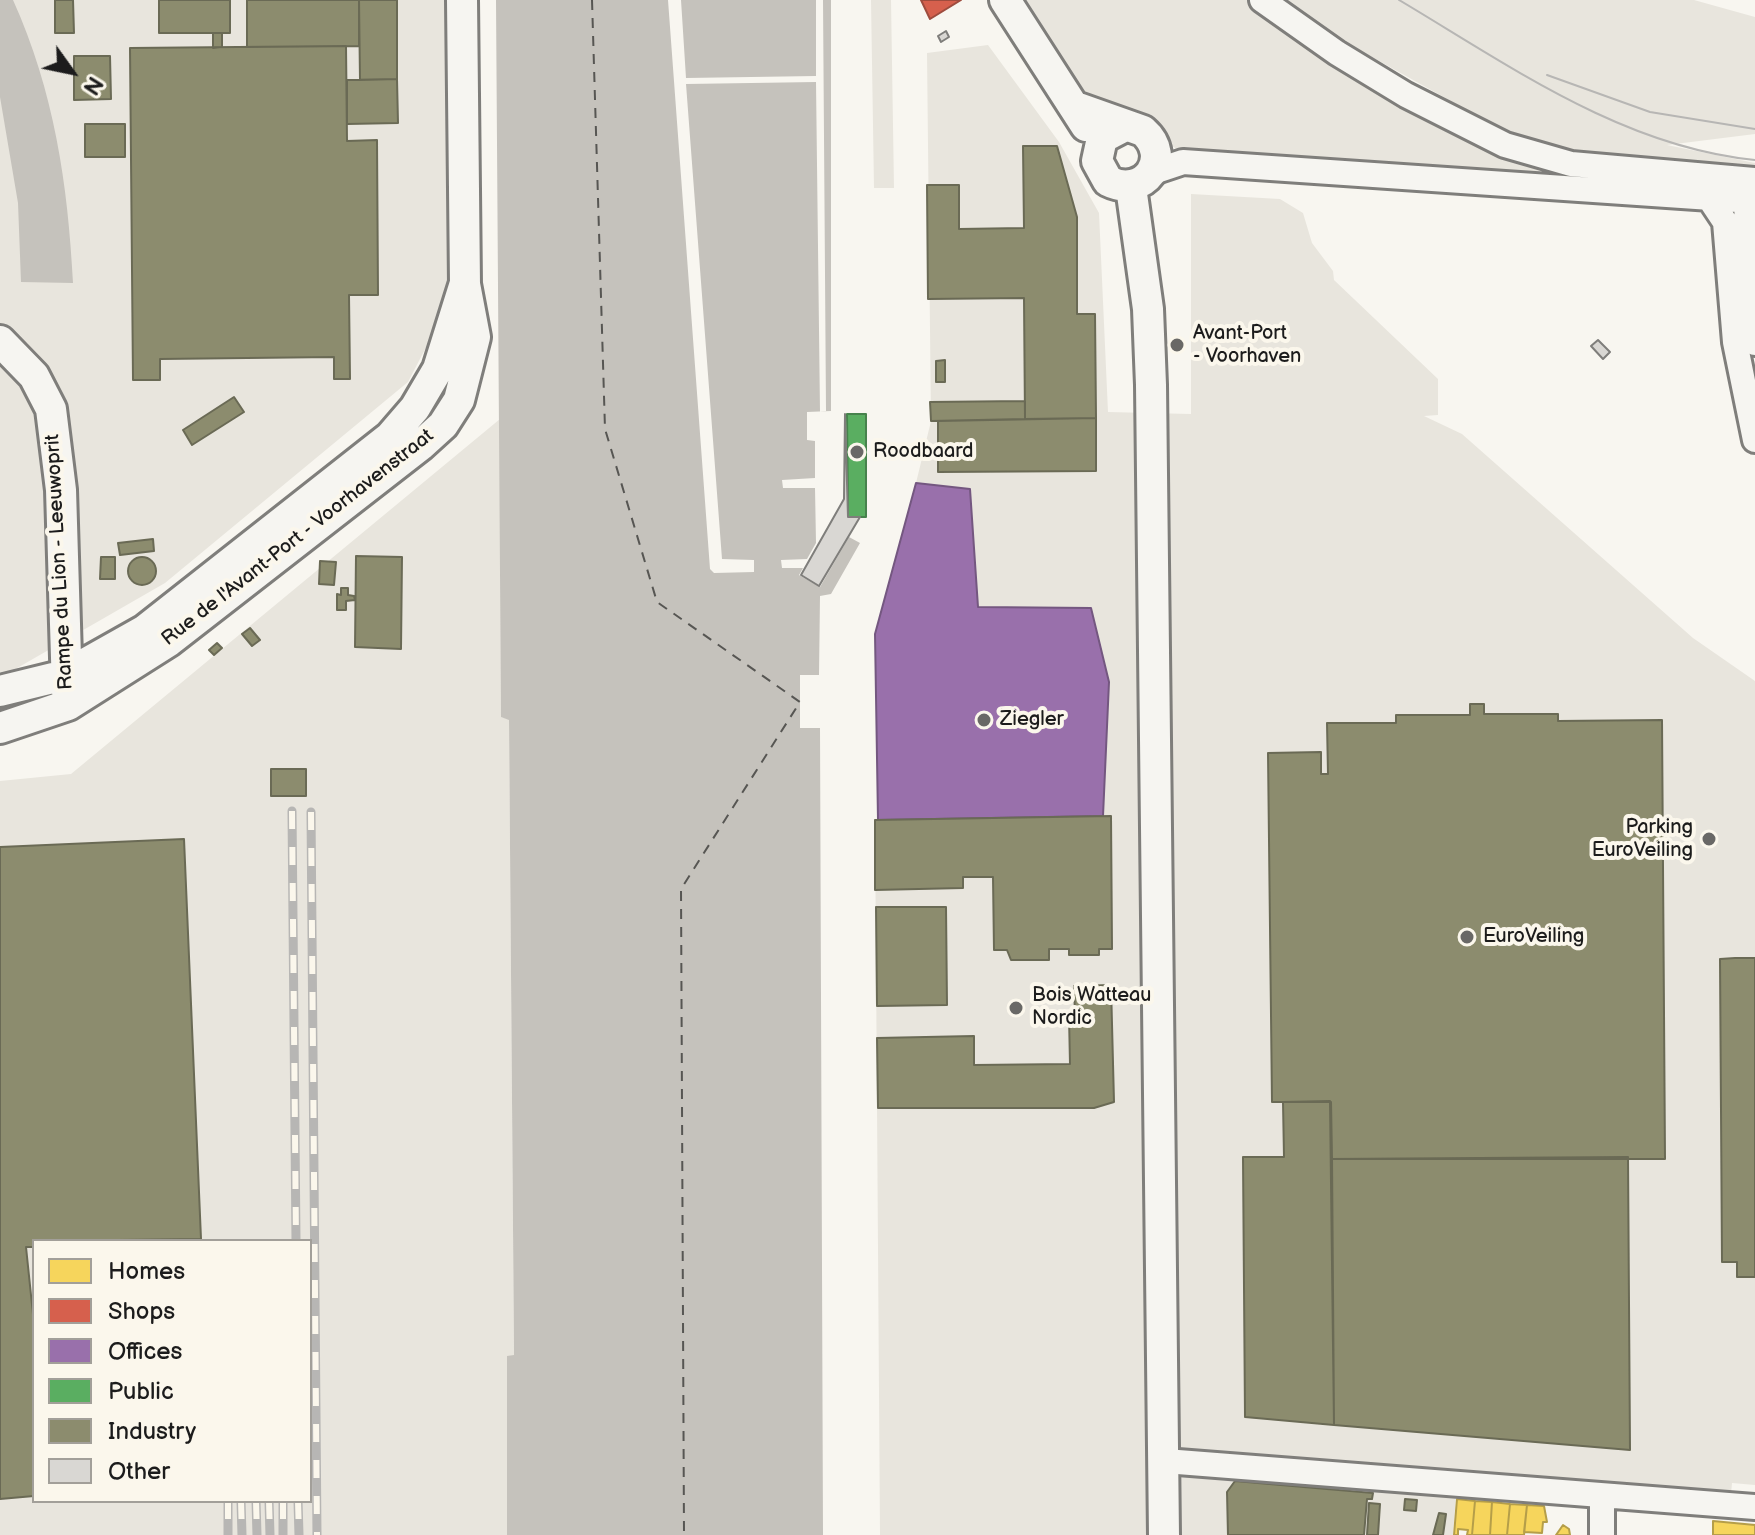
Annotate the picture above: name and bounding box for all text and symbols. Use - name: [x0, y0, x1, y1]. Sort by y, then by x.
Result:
- north arrow: [32, 32, 112, 112]
- text: N: [77, 71, 108, 100]
- place label: Avant-Port - Voorhaven: [1193, 322, 1301, 369]
- marker: Avant-Port - Voorhaven: [1168, 336, 1186, 354]
- street label: Rue de l'Avant-Port - Voorhavenstraat: [157, 424, 439, 652]
- street label: Rampe du Lion - Leeuwoprit: [41, 434, 79, 690]
- place label: Roodbaard: [873, 440, 974, 464]
- marker: Roodbaard: [848, 443, 866, 461]
- place label: Ziegler: [1000, 708, 1064, 732]
- marker: Ziegler: [975, 711, 993, 729]
- place label: Parking EuroVeiling: [1592, 816, 1693, 863]
- marker: Parking EuroVeiling: [1700, 830, 1718, 848]
- place label: EuroVeiling: [1483, 925, 1584, 949]
- marker: EuroVeiling: [1458, 928, 1476, 946]
- place label: Bois Watteau Nordic: [1032, 984, 1151, 1031]
- marker: Bois Watteau Nordic: [1007, 999, 1025, 1017]
- legend: [32, 1239, 312, 1503]
- text: Homes: [108, 1257, 185, 1286]
- text: Shops: [108, 1297, 175, 1326]
- text: Offices: [108, 1337, 182, 1366]
- text: Public: [108, 1377, 174, 1406]
- text: Industry: [108, 1417, 196, 1446]
- text: Other: [108, 1457, 170, 1486]

